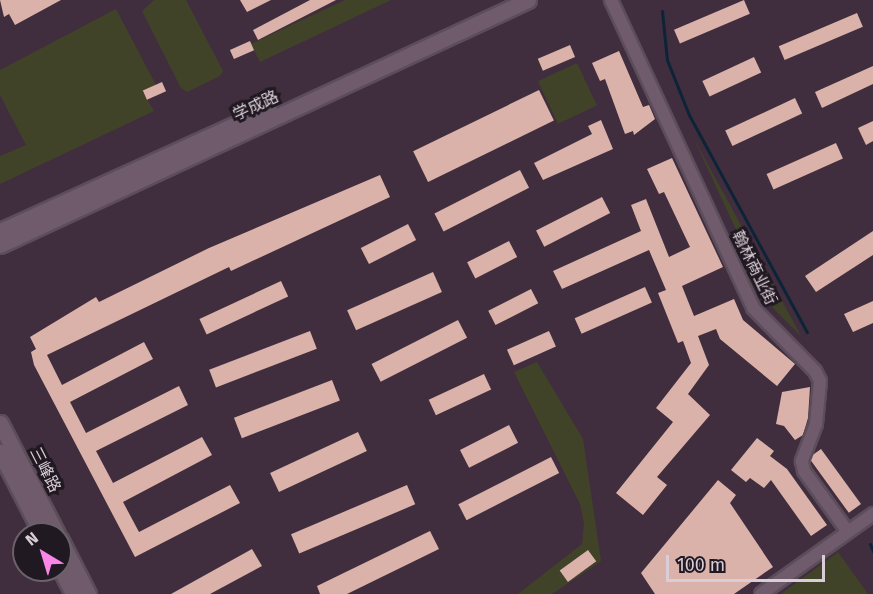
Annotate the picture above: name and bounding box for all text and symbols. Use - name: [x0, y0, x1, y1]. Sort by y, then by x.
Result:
- street label: 学成路: [230, 87, 282, 125]
- street label: 翰林商业街: [728, 228, 780, 308]
- street label: 三峰路: [26, 444, 64, 496]
- north arrow: [12, 522, 72, 582]
- text: N: [22, 528, 42, 550]
- scale bar: [669, 543, 828, 581]
- text: 100 m: [677, 554, 725, 576]

